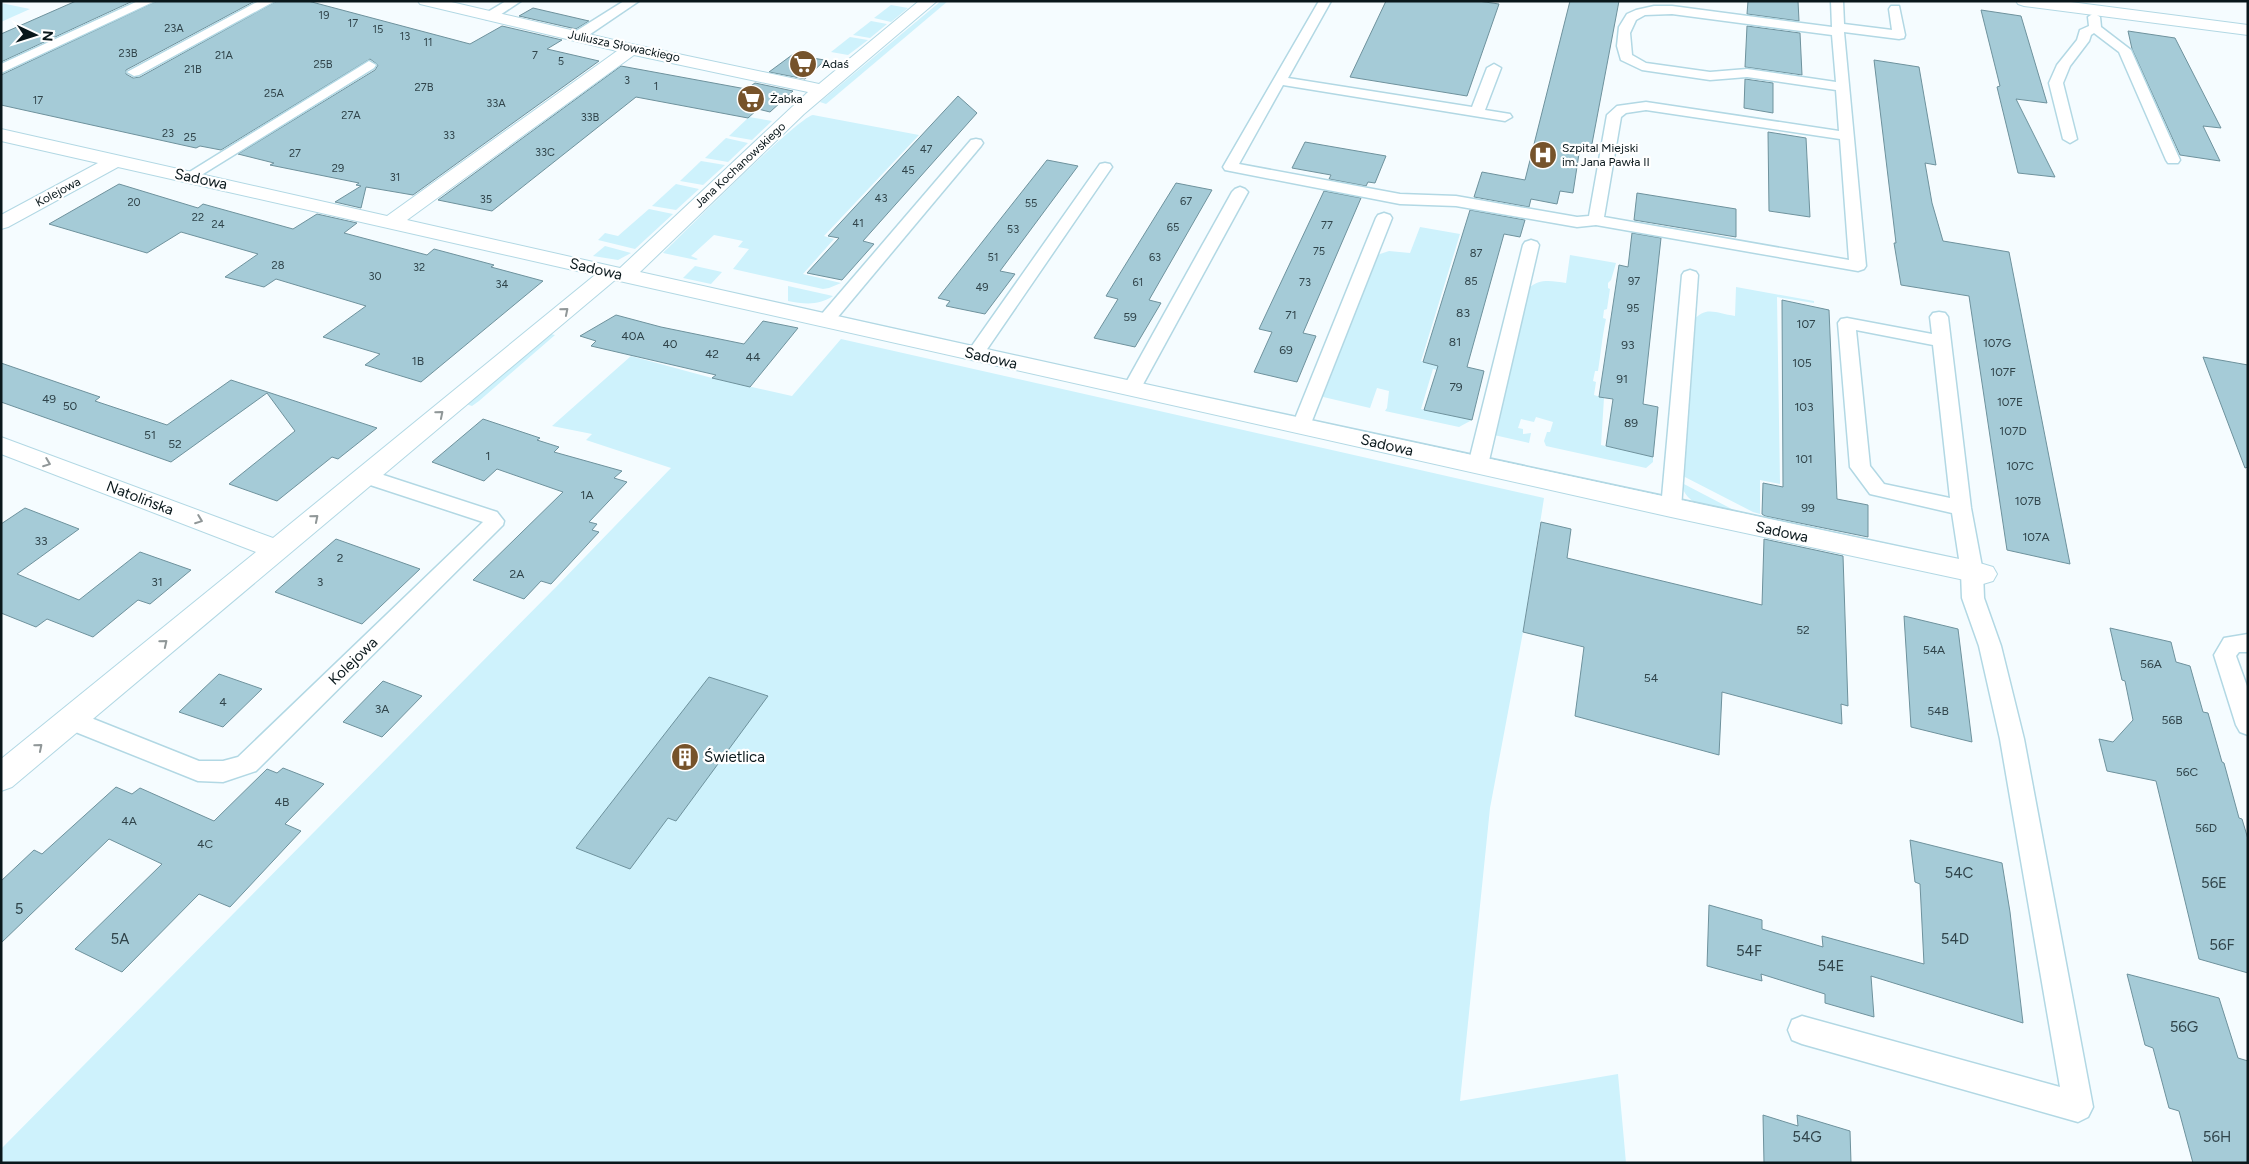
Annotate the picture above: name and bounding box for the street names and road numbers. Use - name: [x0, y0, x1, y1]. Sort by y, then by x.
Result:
- street label: Juliusza Słowackiego: [567, 27, 681, 65]
- street label: Jana Kochanowskiego: [692, 119, 788, 211]
- street label: Sadowa: [173, 165, 229, 193]
- street label: Kolejowa: [33, 174, 83, 210]
- street label: Sadowa: [568, 254, 624, 284]
- street label: Sadowa: [963, 343, 1019, 373]
- street label: Sadowa: [1359, 430, 1415, 460]
- street label: Natolińska: [104, 477, 176, 519]
- street label: Sadowa: [1754, 518, 1810, 546]
- street label: Kolejowa: [325, 633, 381, 689]

